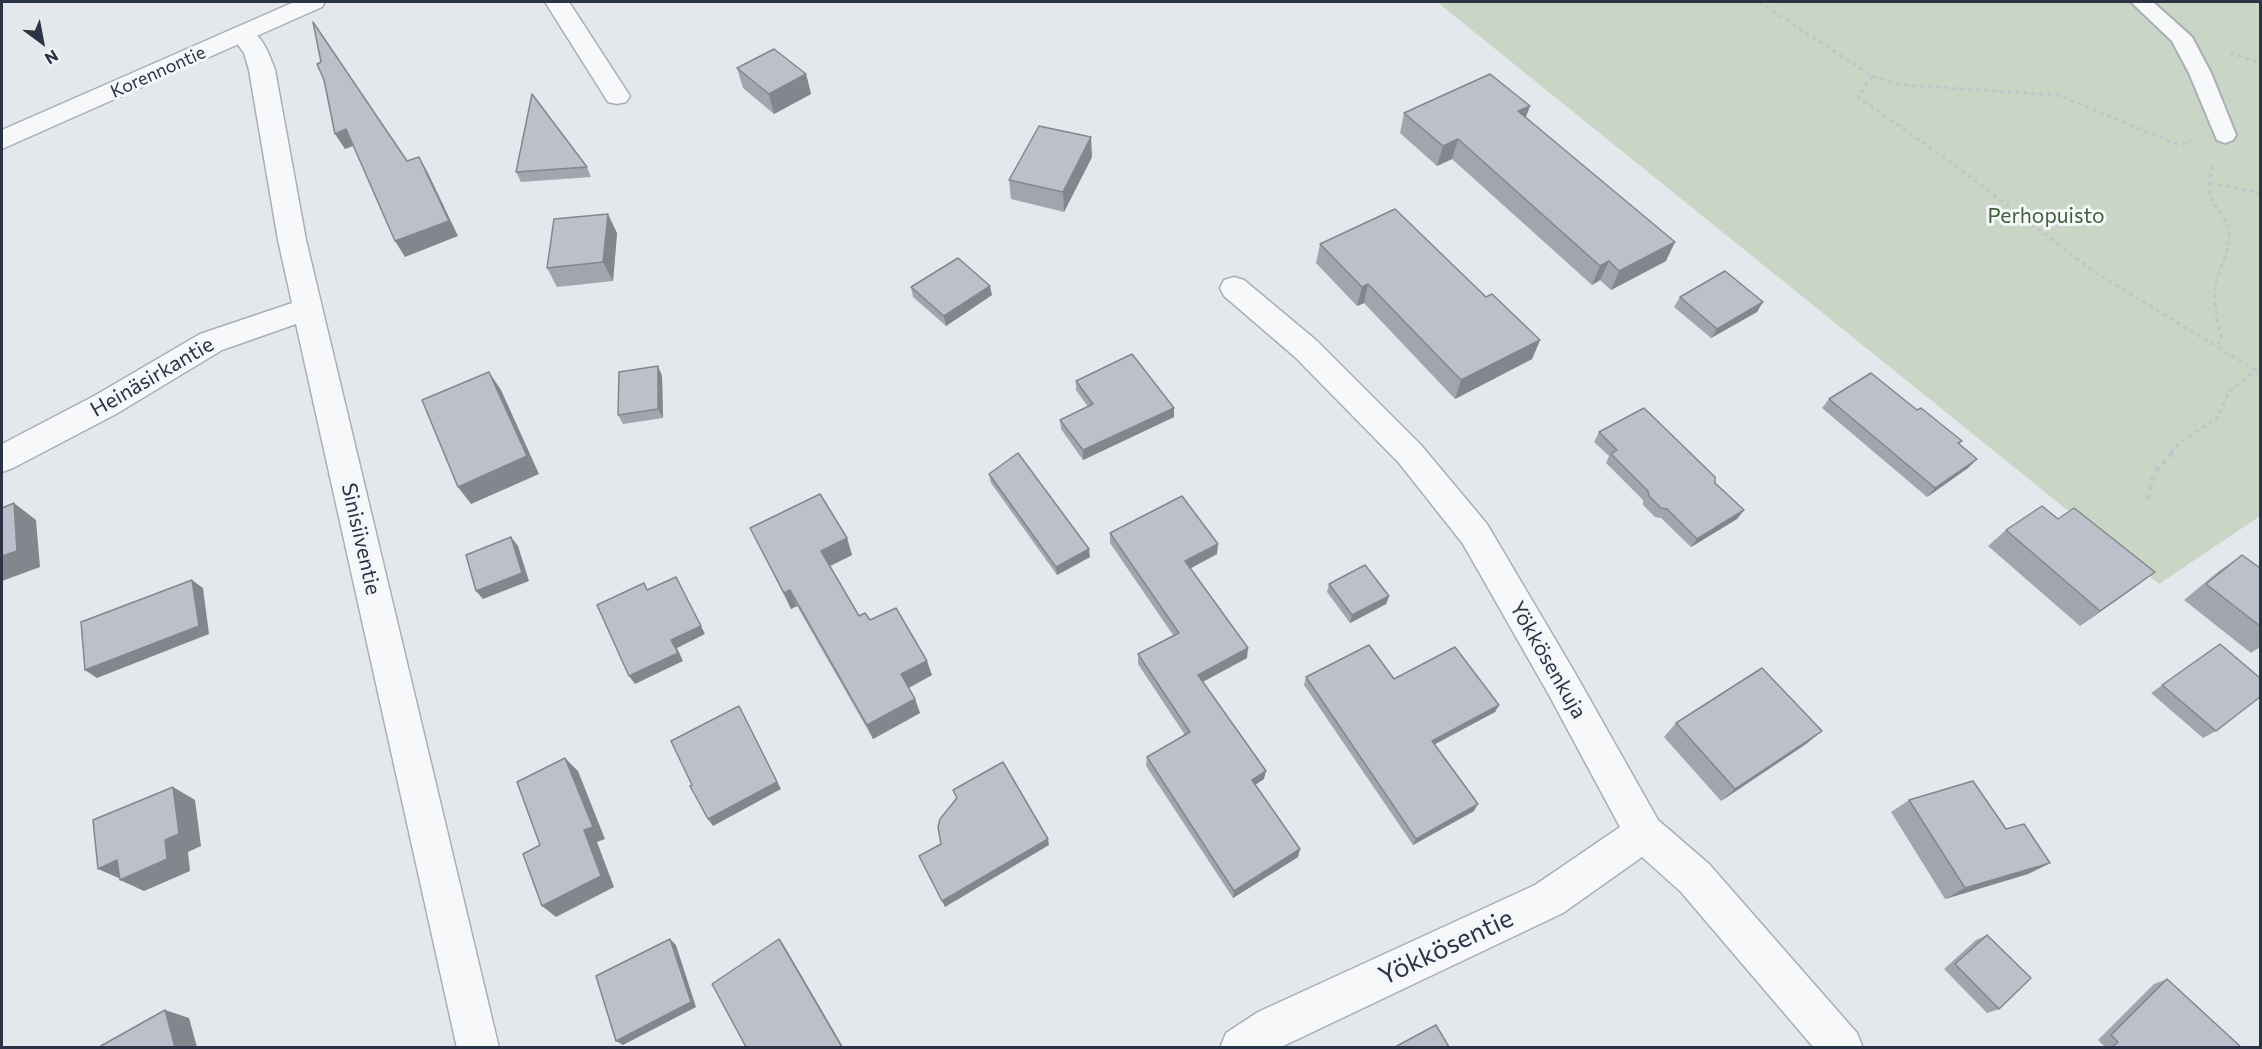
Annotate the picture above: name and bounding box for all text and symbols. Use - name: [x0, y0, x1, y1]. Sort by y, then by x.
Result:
- north arrow: [12, 12, 72, 72]
- street label: Korennontie: [107, 41, 209, 103]
- text: N: [42, 46, 62, 69]
- park label: Perhopuisto: [1988, 203, 2104, 229]
- street label: Heinäsirkantie: [86, 332, 218, 422]
- street label: Sinisiiventie: [336, 481, 386, 597]
- street label: Yökkösenkuja: [1504, 597, 1592, 723]
- street label: Yökkösentie: [1374, 902, 1518, 992]

